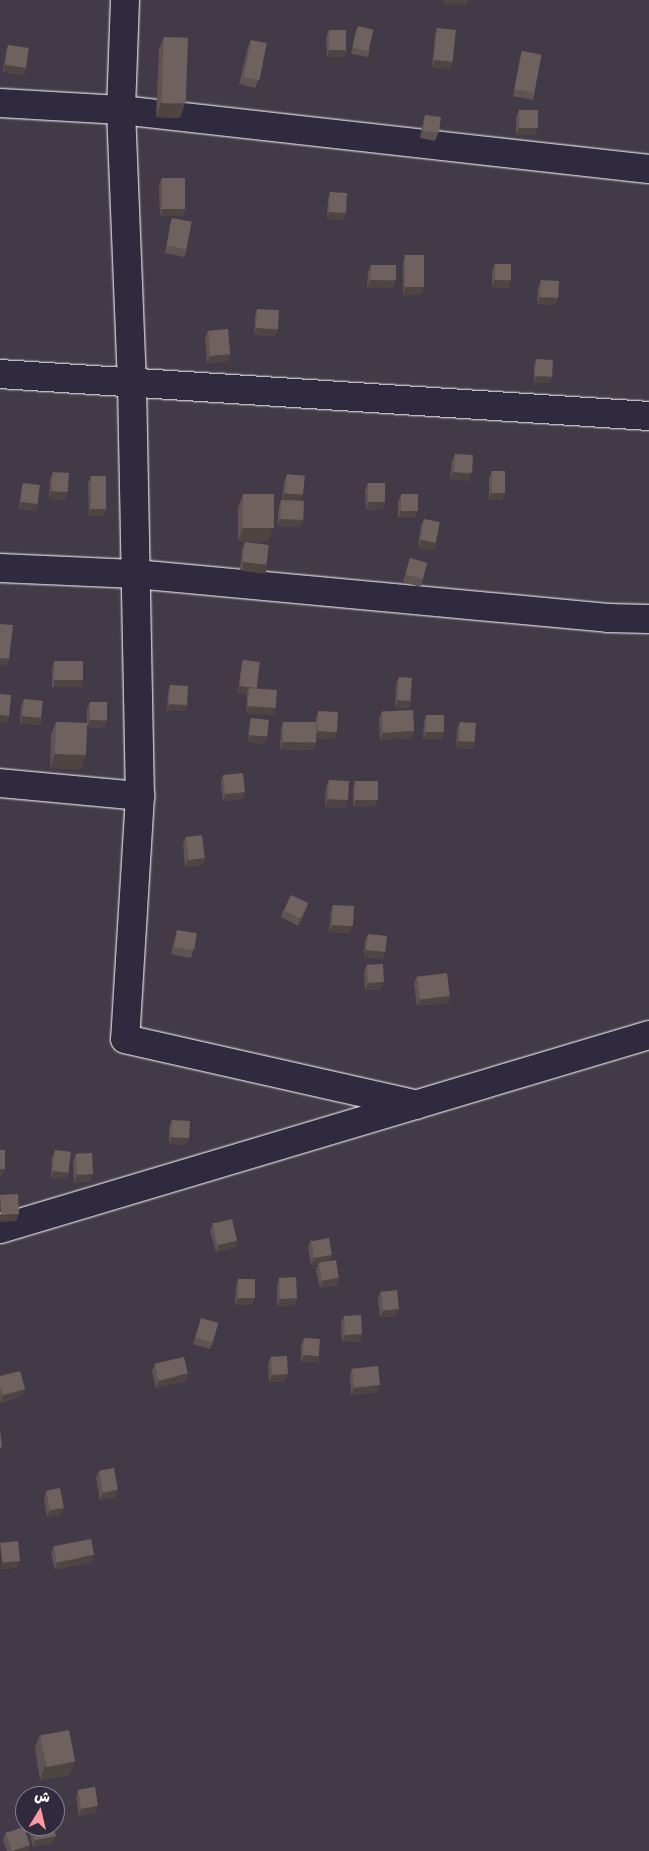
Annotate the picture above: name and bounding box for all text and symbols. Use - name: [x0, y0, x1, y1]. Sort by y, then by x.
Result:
- north arrow: [15, 1786, 65, 1836]
- text: ش: [33, 1787, 51, 1806]

